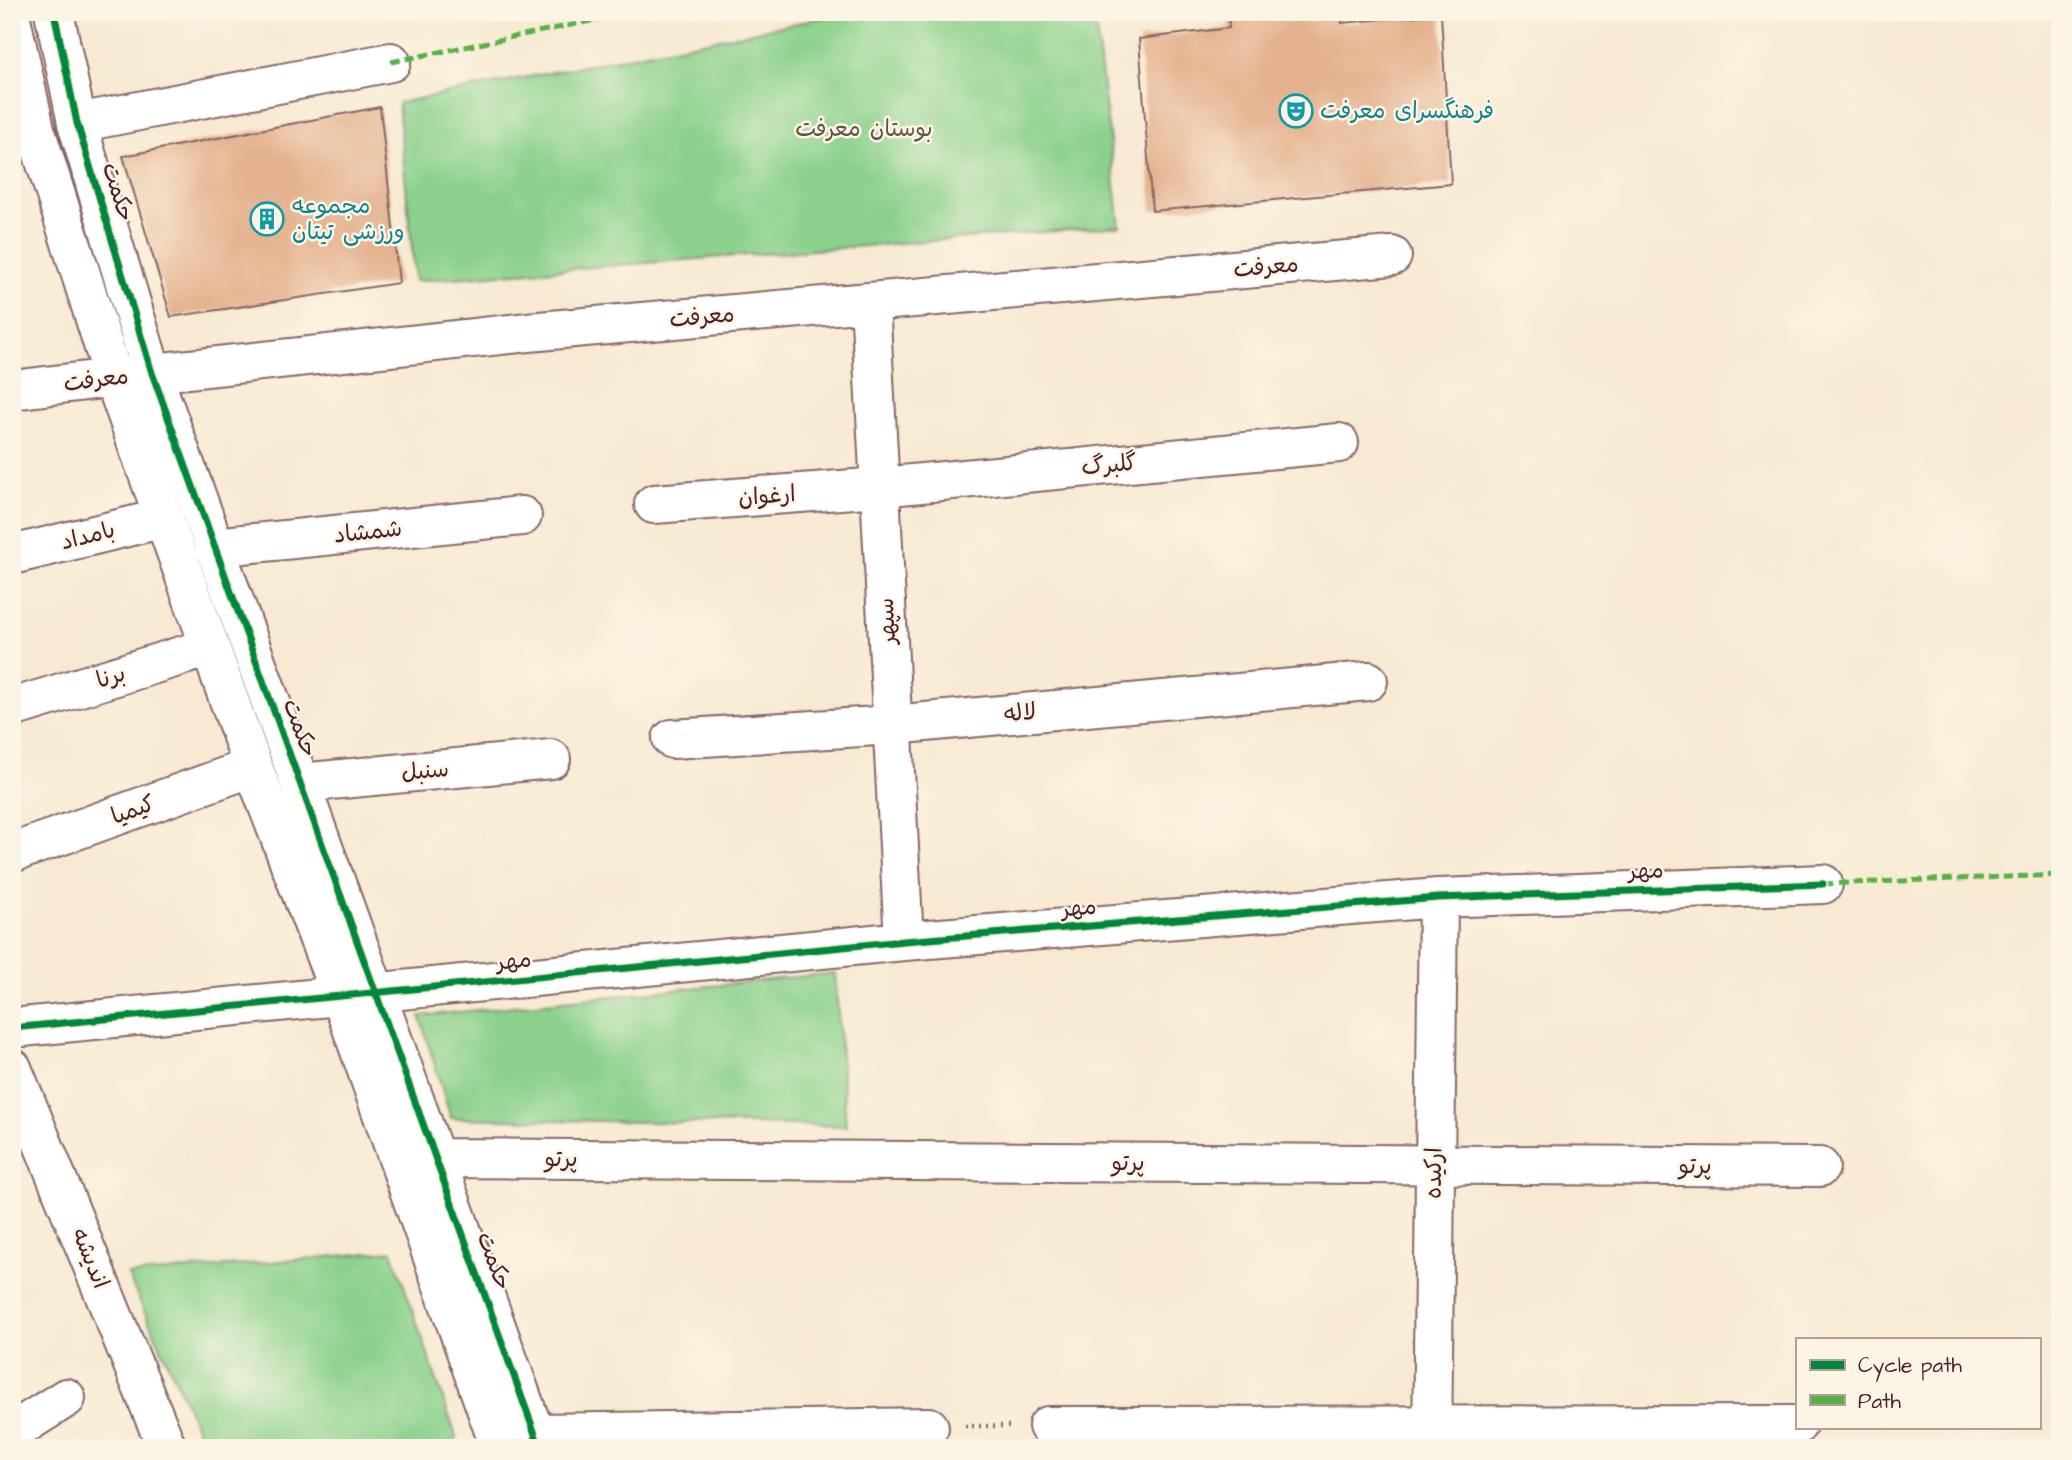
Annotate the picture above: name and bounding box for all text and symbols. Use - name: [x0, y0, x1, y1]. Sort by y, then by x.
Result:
- theatre icon: فرهنگسرای معرفت: [1277, 92, 1315, 130]
- place label: فرهنگسرای معرفت: [1320, 95, 1494, 127]
- park label: بوستان معرفت: [795, 113, 933, 145]
- street label: حکمت: [94, 159, 142, 225]
- place label: مجموعه ورزشی تیتان: [292, 190, 405, 248]
- building icon: مجموعه ورزشی تیتان: [248, 200, 286, 238]
- street label: معرفت: [1232, 248, 1300, 286]
- street label: معرفت: [668, 298, 736, 336]
- street label: معرفت: [62, 360, 130, 400]
- street label: گلبرگ: [1080, 447, 1138, 483]
- street label: ارغوان: [737, 478, 797, 514]
- street label: شمشاد: [332, 513, 404, 551]
- street label: بامداد: [57, 514, 119, 558]
- street label: سپهر: [870, 597, 904, 647]
- street label: برنا: [92, 657, 130, 697]
- street label: حکمت: [275, 694, 325, 762]
- street label: لاله: [1003, 696, 1037, 730]
- street label: سنبل: [400, 753, 450, 789]
- street label: کیمیا: [107, 787, 159, 833]
- street label: مهر: [1626, 854, 1664, 888]
- street label: مهر: [1058, 891, 1098, 926]
- street label: مهر: [493, 943, 533, 979]
- street label: پرتو: [543, 1143, 578, 1175]
- street label: پرتو: [1110, 1147, 1145, 1179]
- street label: ارکیده: [1418, 1147, 1450, 1199]
- street label: پرتو: [1677, 1150, 1712, 1182]
- street label: اندیشه: [63, 1223, 117, 1293]
- street label: حکمت: [469, 1227, 519, 1295]
- legend: [1796, 1338, 2040, 1428]
- text: Cycle path: [1858, 1351, 1963, 1382]
- text: Path: [1858, 1387, 1902, 1416]

